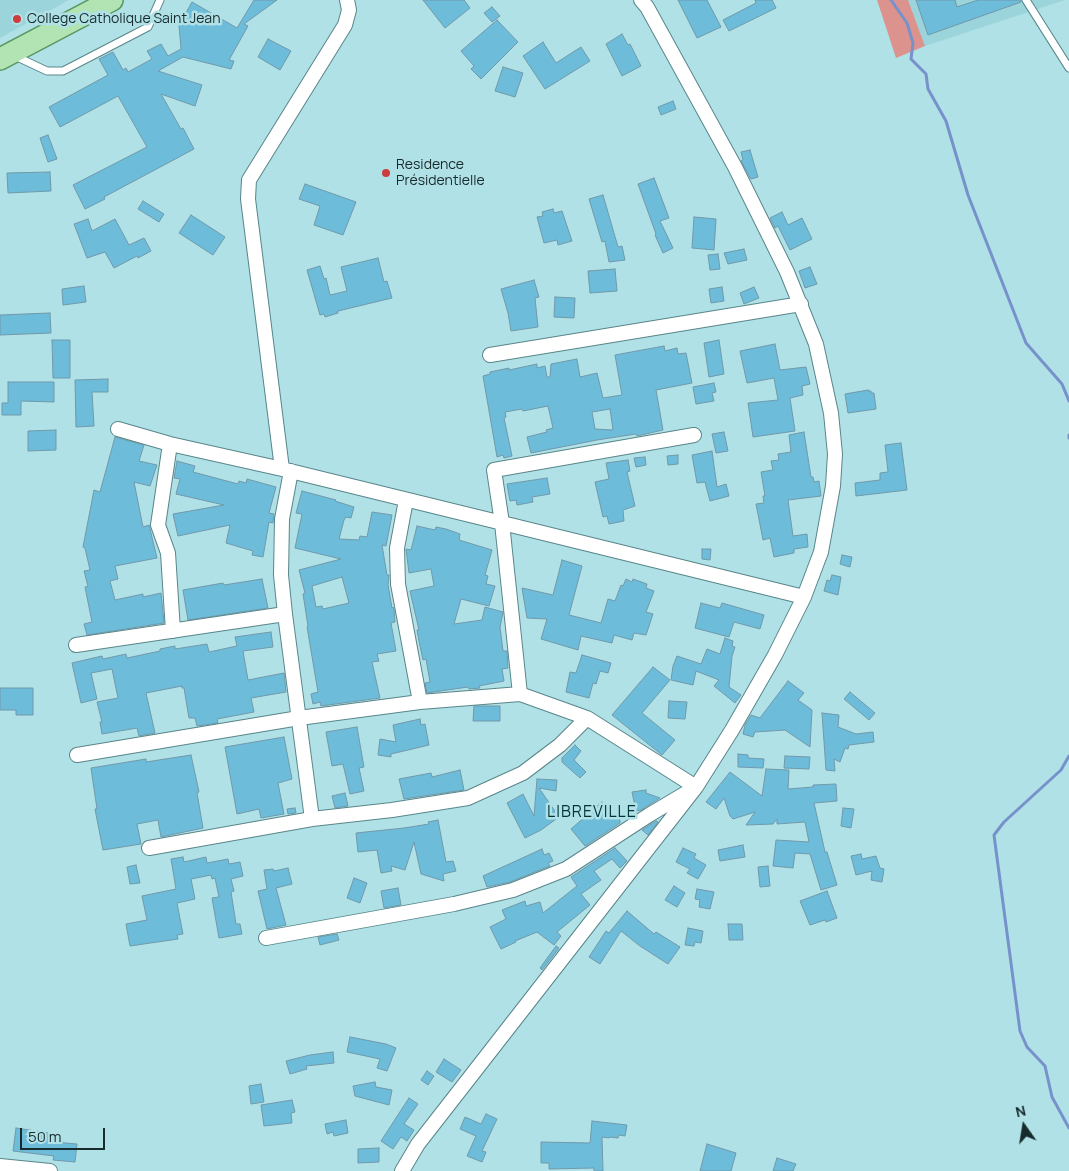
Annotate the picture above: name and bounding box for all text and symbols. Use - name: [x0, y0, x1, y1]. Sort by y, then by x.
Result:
- place label: College Catholique Saint Jean: [27, 11, 220, 27]
- marker: College Catholique Saint Jean: [11, 13, 23, 25]
- place label: Residence Présidentielle: [396, 157, 485, 190]
- marker: Residence Présidentielle: [380, 167, 392, 179]
- district label: LIBREVILLE: [546, 803, 638, 823]
- north arrow: [999, 1101, 1049, 1151]
- text: N: [1013, 1101, 1028, 1121]
- scale bar: [22, 1118, 108, 1150]
- text: 50 m: [28, 1126, 62, 1147]

